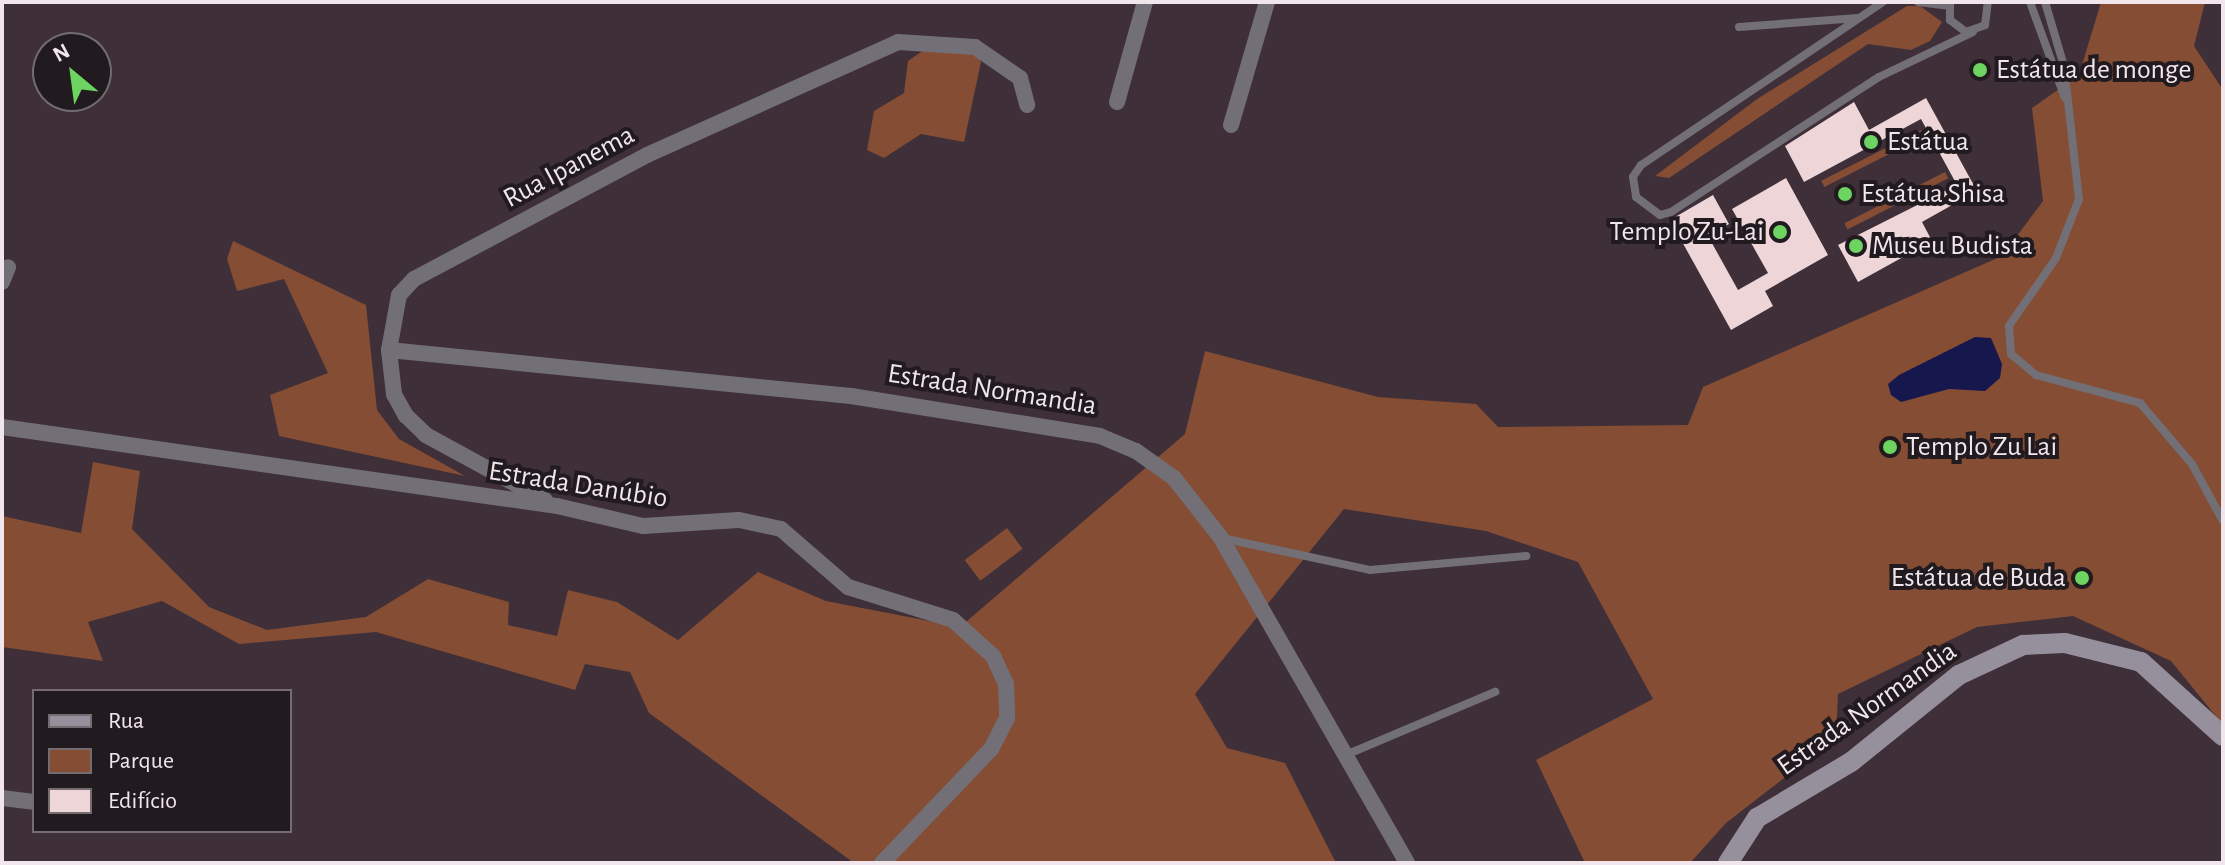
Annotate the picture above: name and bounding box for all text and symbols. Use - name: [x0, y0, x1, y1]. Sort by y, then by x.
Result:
- north arrow: [32, 32, 112, 112]
- text: N: [49, 39, 73, 66]
- place label: Estátua de monge: [1996, 53, 2191, 87]
- marker: Estátua de monge: [1971, 61, 1989, 79]
- street label: Rua Ipanema: [498, 118, 640, 216]
- place label: Estátua: [1887, 125, 1969, 159]
- marker: Estátua: [1862, 133, 1880, 151]
- place label: Estátua Shisa: [1861, 177, 2005, 211]
- marker: Estátua Shisa: [1836, 185, 1854, 203]
- place label: Templo Zu-Lai: [1610, 215, 1764, 249]
- marker: Templo Zu-Lai: [1771, 223, 1789, 241]
- place label: Museu Budista: [1872, 229, 2033, 263]
- marker: Museu Budista: [1847, 237, 1865, 255]
- street label: Estrada Normandia: [885, 357, 1099, 423]
- place label: Templo Zu Lai: [1906, 430, 2057, 464]
- marker: Templo Zu Lai: [1881, 438, 1899, 456]
- street label: Estrada Danúbio: [486, 454, 670, 516]
- place label: Estátua de Buda: [1891, 561, 2066, 595]
- marker: Estátua de Buda: [2073, 569, 2091, 587]
- street label: Estrada Normandia: [1771, 635, 1963, 783]
- legend: [32, 689, 292, 833]
- text: Rua: [108, 709, 144, 733]
- text: Parque: [108, 749, 174, 773]
- text: Edifício: [108, 789, 177, 813]

